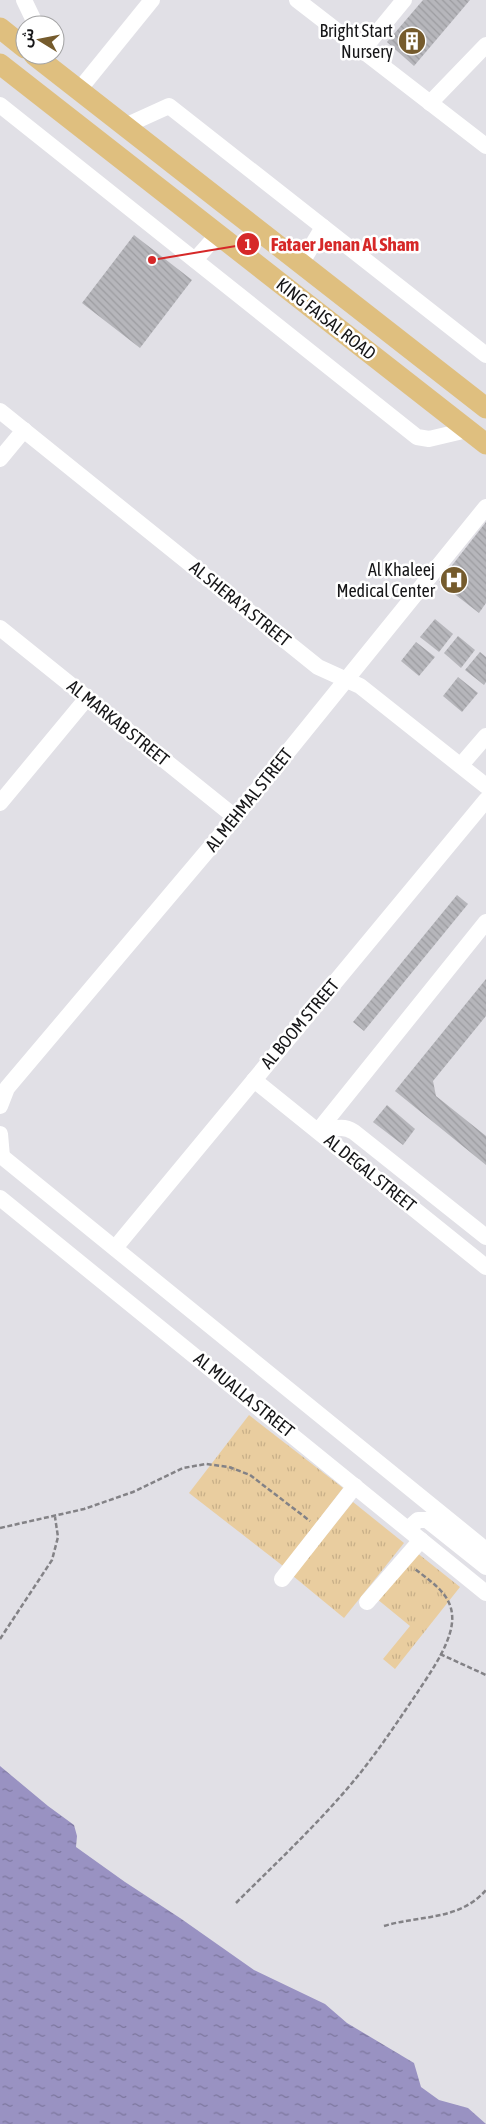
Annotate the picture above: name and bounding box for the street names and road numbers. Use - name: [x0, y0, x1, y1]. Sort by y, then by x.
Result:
- street label: KING FAISAL ROAD: [272, 273, 380, 364]
- street label: AL SHERA'A STREET: [186, 557, 295, 651]
- street label: AL MARKAB STREET: [63, 675, 173, 770]
- street label: AL MEHMAL STREET: [201, 744, 297, 855]
- street label: AL BOOM STREET: [256, 975, 343, 1073]
- street label: AL DEGAL STREET: [320, 1129, 420, 1216]
- street label: AL MUALLA STREET: [190, 1348, 299, 1441]

